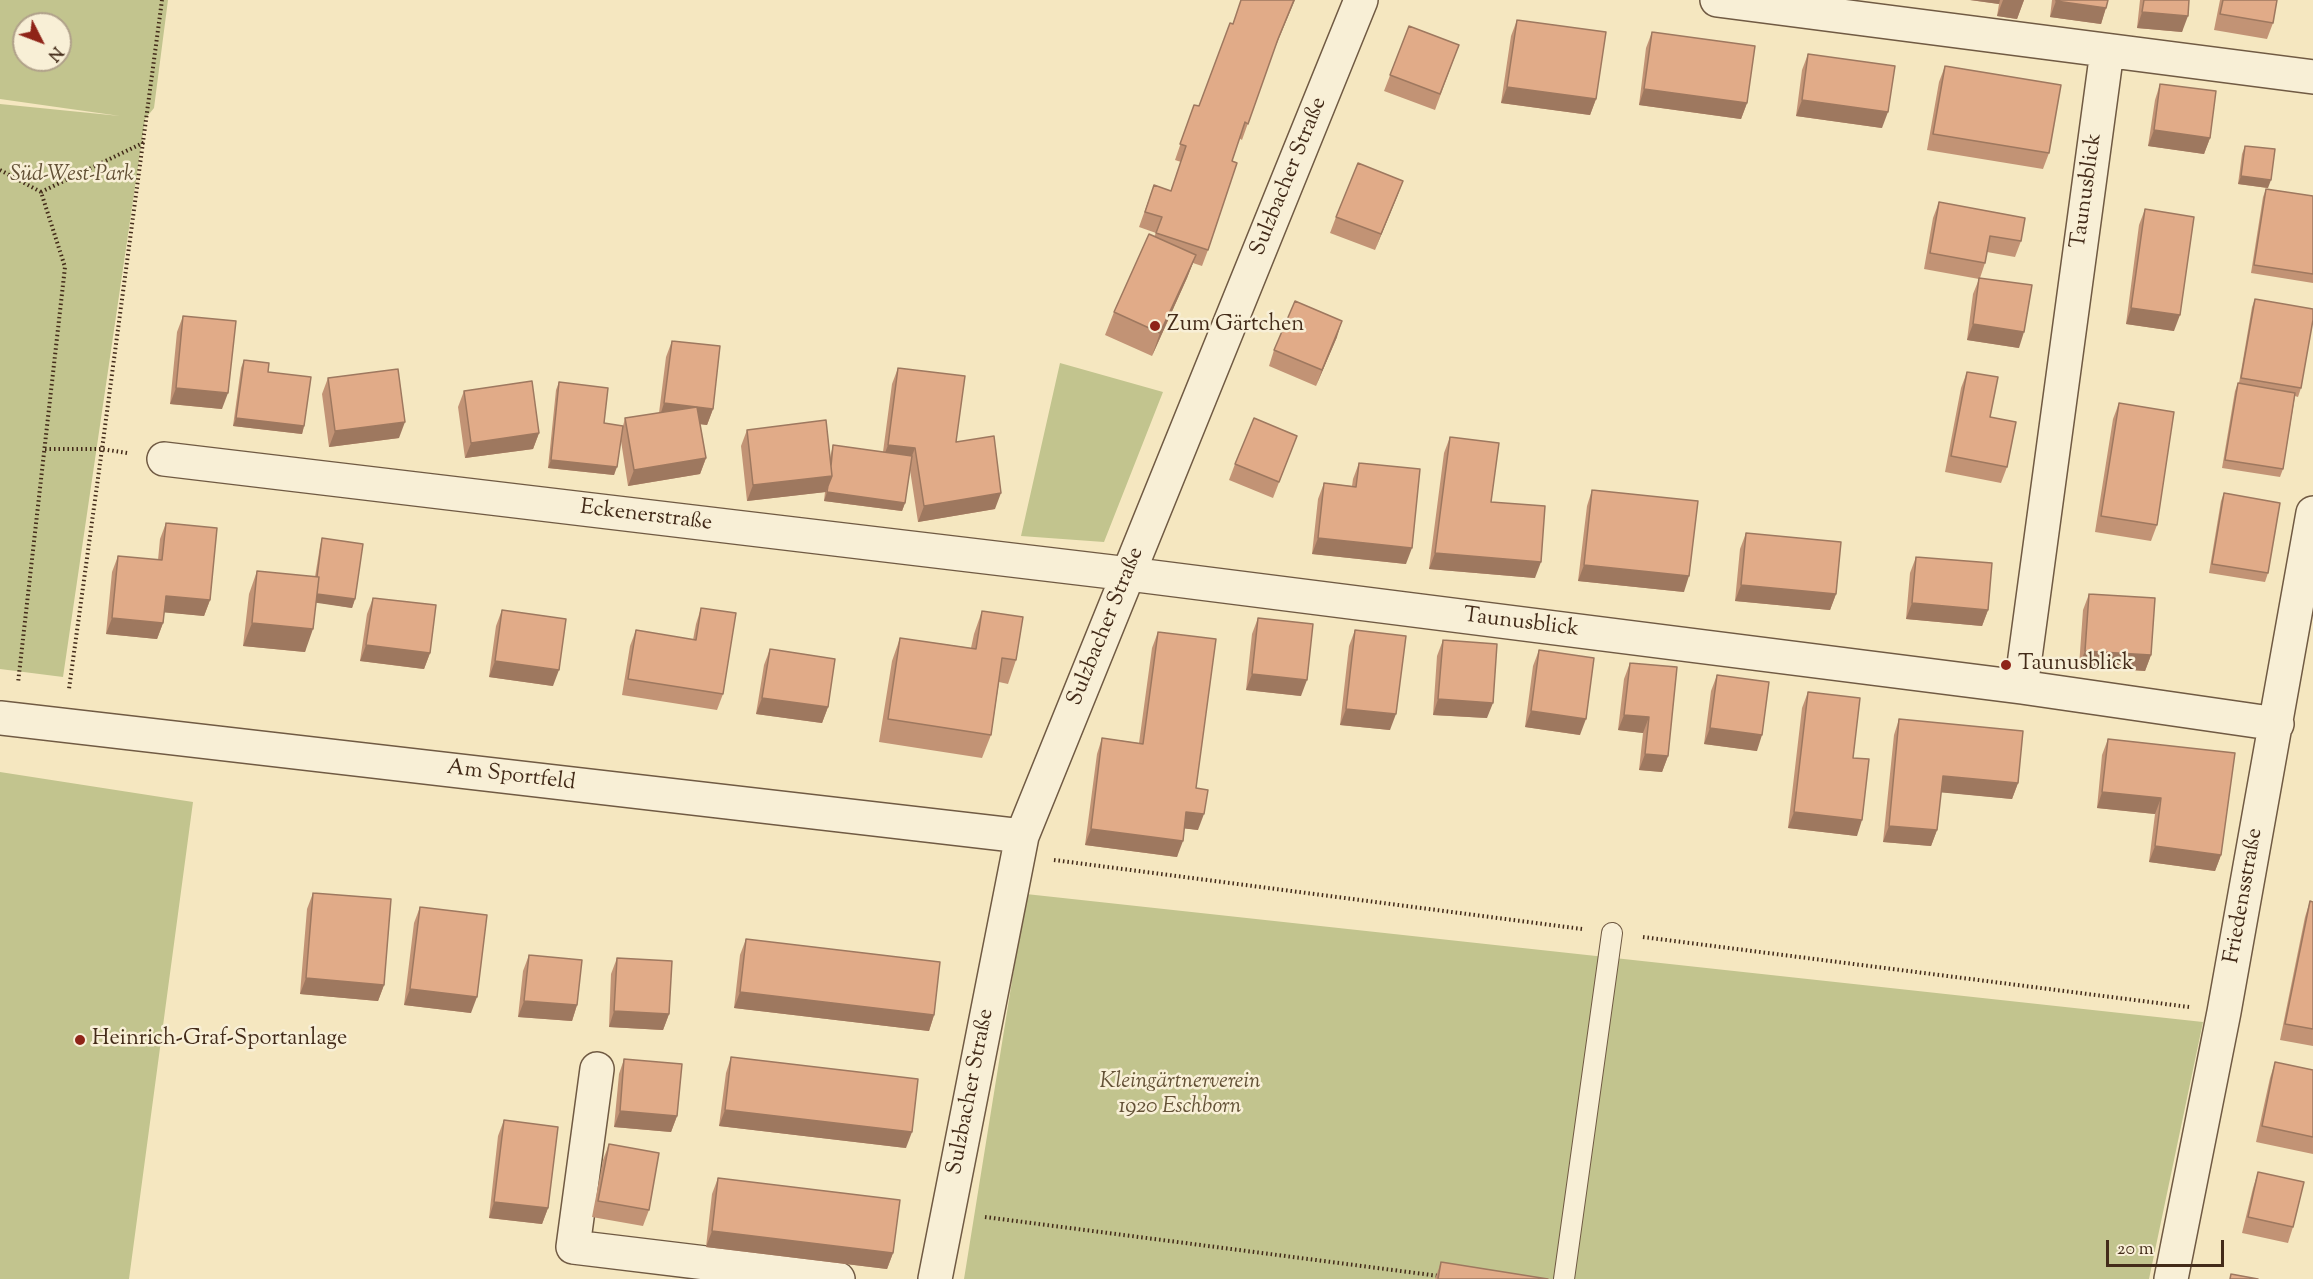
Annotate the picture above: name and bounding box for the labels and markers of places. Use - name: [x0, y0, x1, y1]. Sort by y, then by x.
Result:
- place label: Zum Gärtchen: [1167, 313, 1304, 339]
- marker: Zum Gärtchen: [1148, 319, 1162, 333]
- place label: Taunusblick: [2018, 652, 2134, 678]
- marker: Taunusblick: [1999, 658, 2013, 672]
- place label: Heinrich-Graf-Sportanlage: [92, 1027, 347, 1053]
- marker: Heinrich-Graf-Sportanlage: [73, 1033, 87, 1047]

